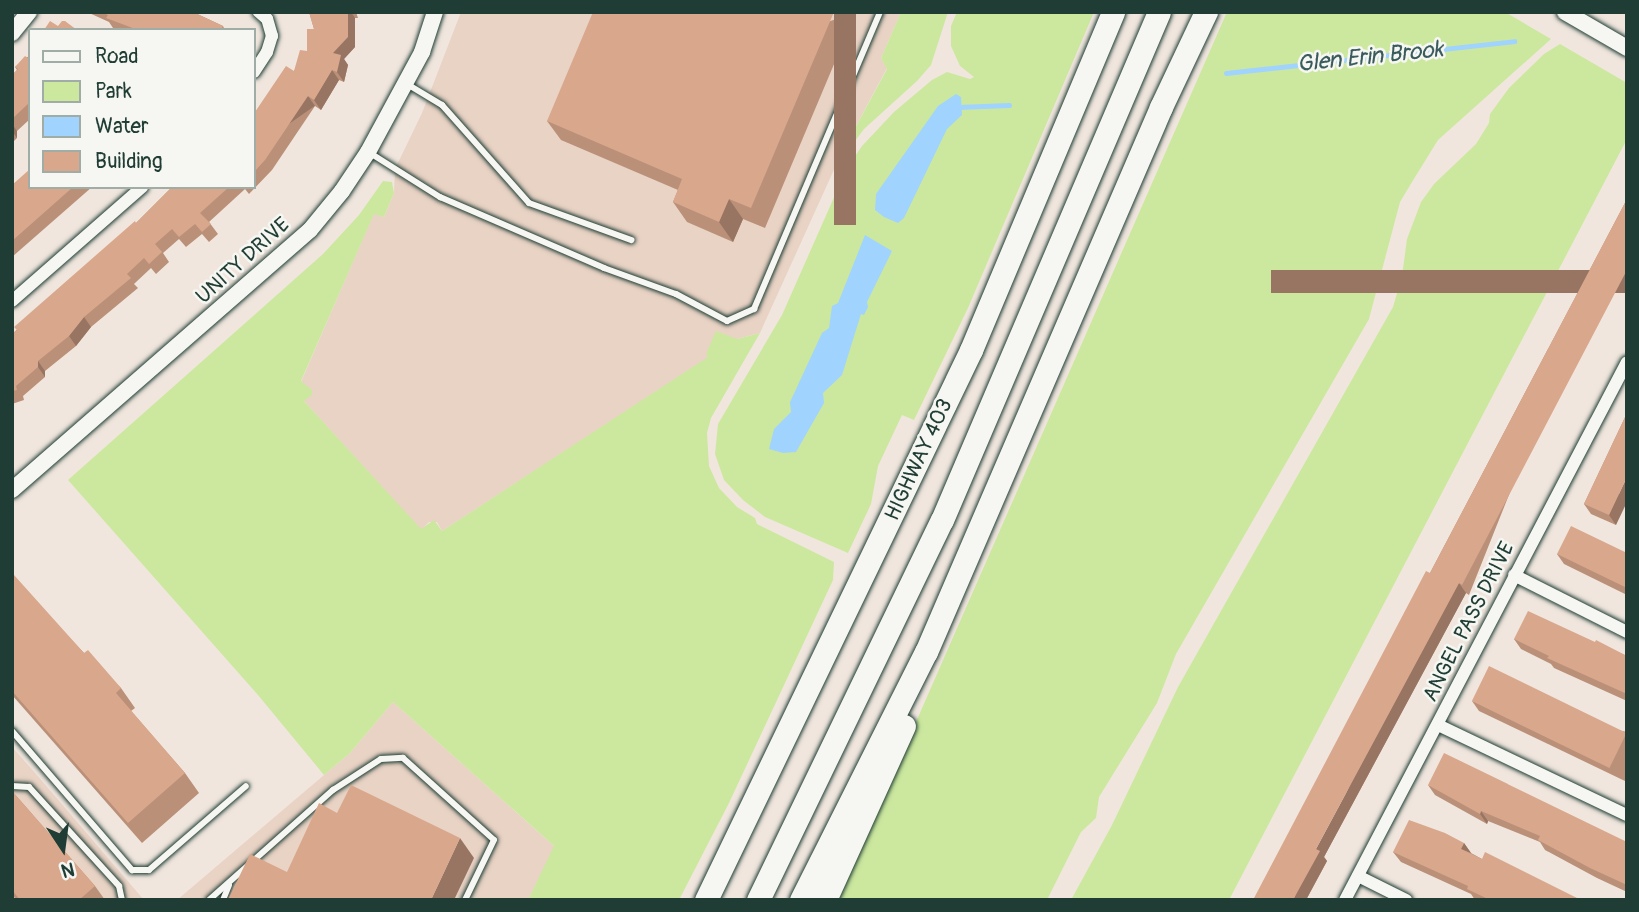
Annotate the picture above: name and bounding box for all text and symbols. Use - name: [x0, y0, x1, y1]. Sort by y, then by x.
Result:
- legend: [28, 28, 256, 189]
- water label: Glen Erin Brook: [1296, 36, 1444, 78]
- text: Road: [95, 43, 139, 70]
- text: Park: [95, 78, 132, 105]
- text: Water: [95, 113, 148, 140]
- text: Building: [95, 148, 162, 175]
- street label: UNITY DRIVE: [191, 212, 295, 310]
- street label: HIGHWAY 403: [880, 395, 958, 525]
- street label: ANGEL PASS DRIVE: [1418, 538, 1520, 706]
- north arrow: [28, 814, 98, 884]
- text: N: [59, 856, 77, 883]

